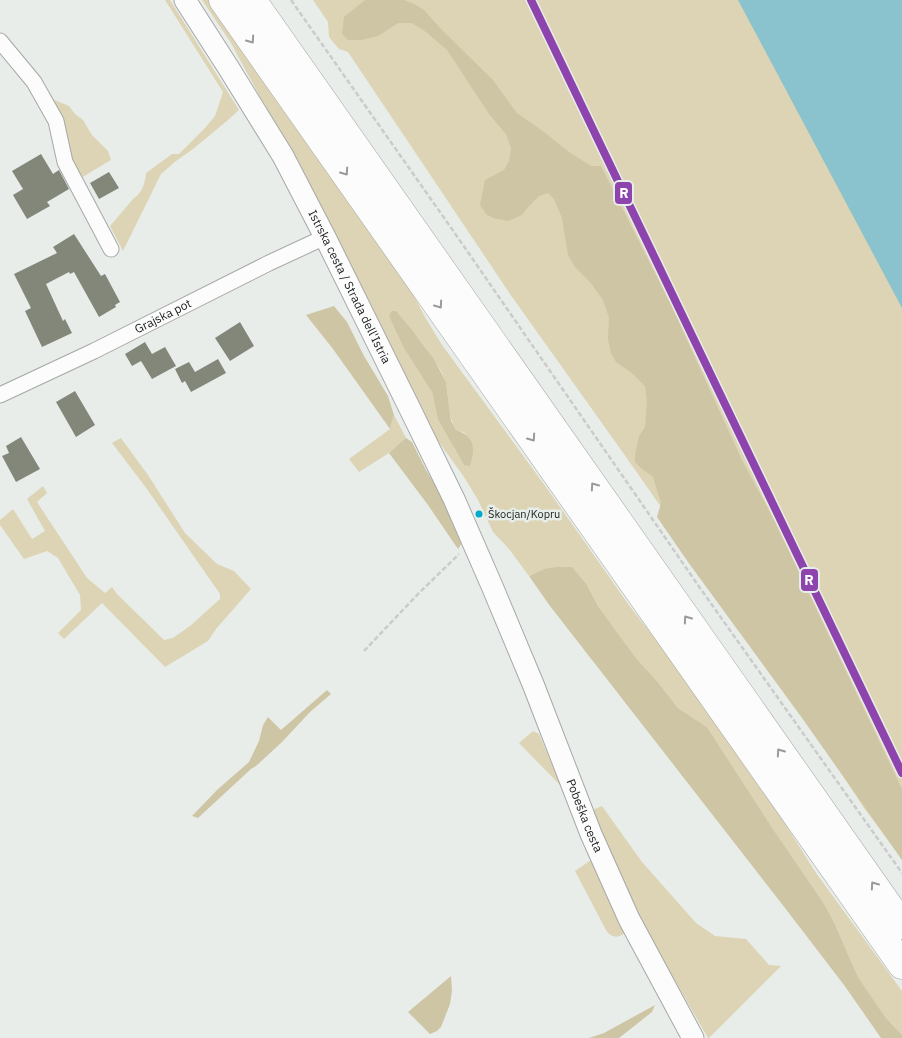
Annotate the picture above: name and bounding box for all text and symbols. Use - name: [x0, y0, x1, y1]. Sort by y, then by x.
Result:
- one-way arrow: [245, 34, 254, 44]
- one-way arrow: [339, 167, 348, 176]
- line badge: R: [614, 181, 633, 205]
- text: R: [619, 184, 629, 202]
- street label: Istrska cesta / Strada dell'Istria: [305, 207, 395, 366]
- street label: Grajska pot: [132, 295, 194, 336]
- one-way arrow: [433, 300, 442, 309]
- one-way arrow: [526, 433, 535, 442]
- one-way arrow: [591, 482, 600, 492]
- place label: Škocjan/Kopru: [488, 507, 560, 521]
- marker: Škocjan/Kopru: [474, 509, 484, 519]
- line badge: R: [800, 568, 819, 592]
- text: R: [804, 571, 814, 589]
- one-way arrow: [684, 615, 693, 625]
- one-way arrow: [777, 749, 786, 758]
- street label: Pobeška cesta: [563, 777, 606, 855]
- one-way arrow: [871, 881, 880, 891]

